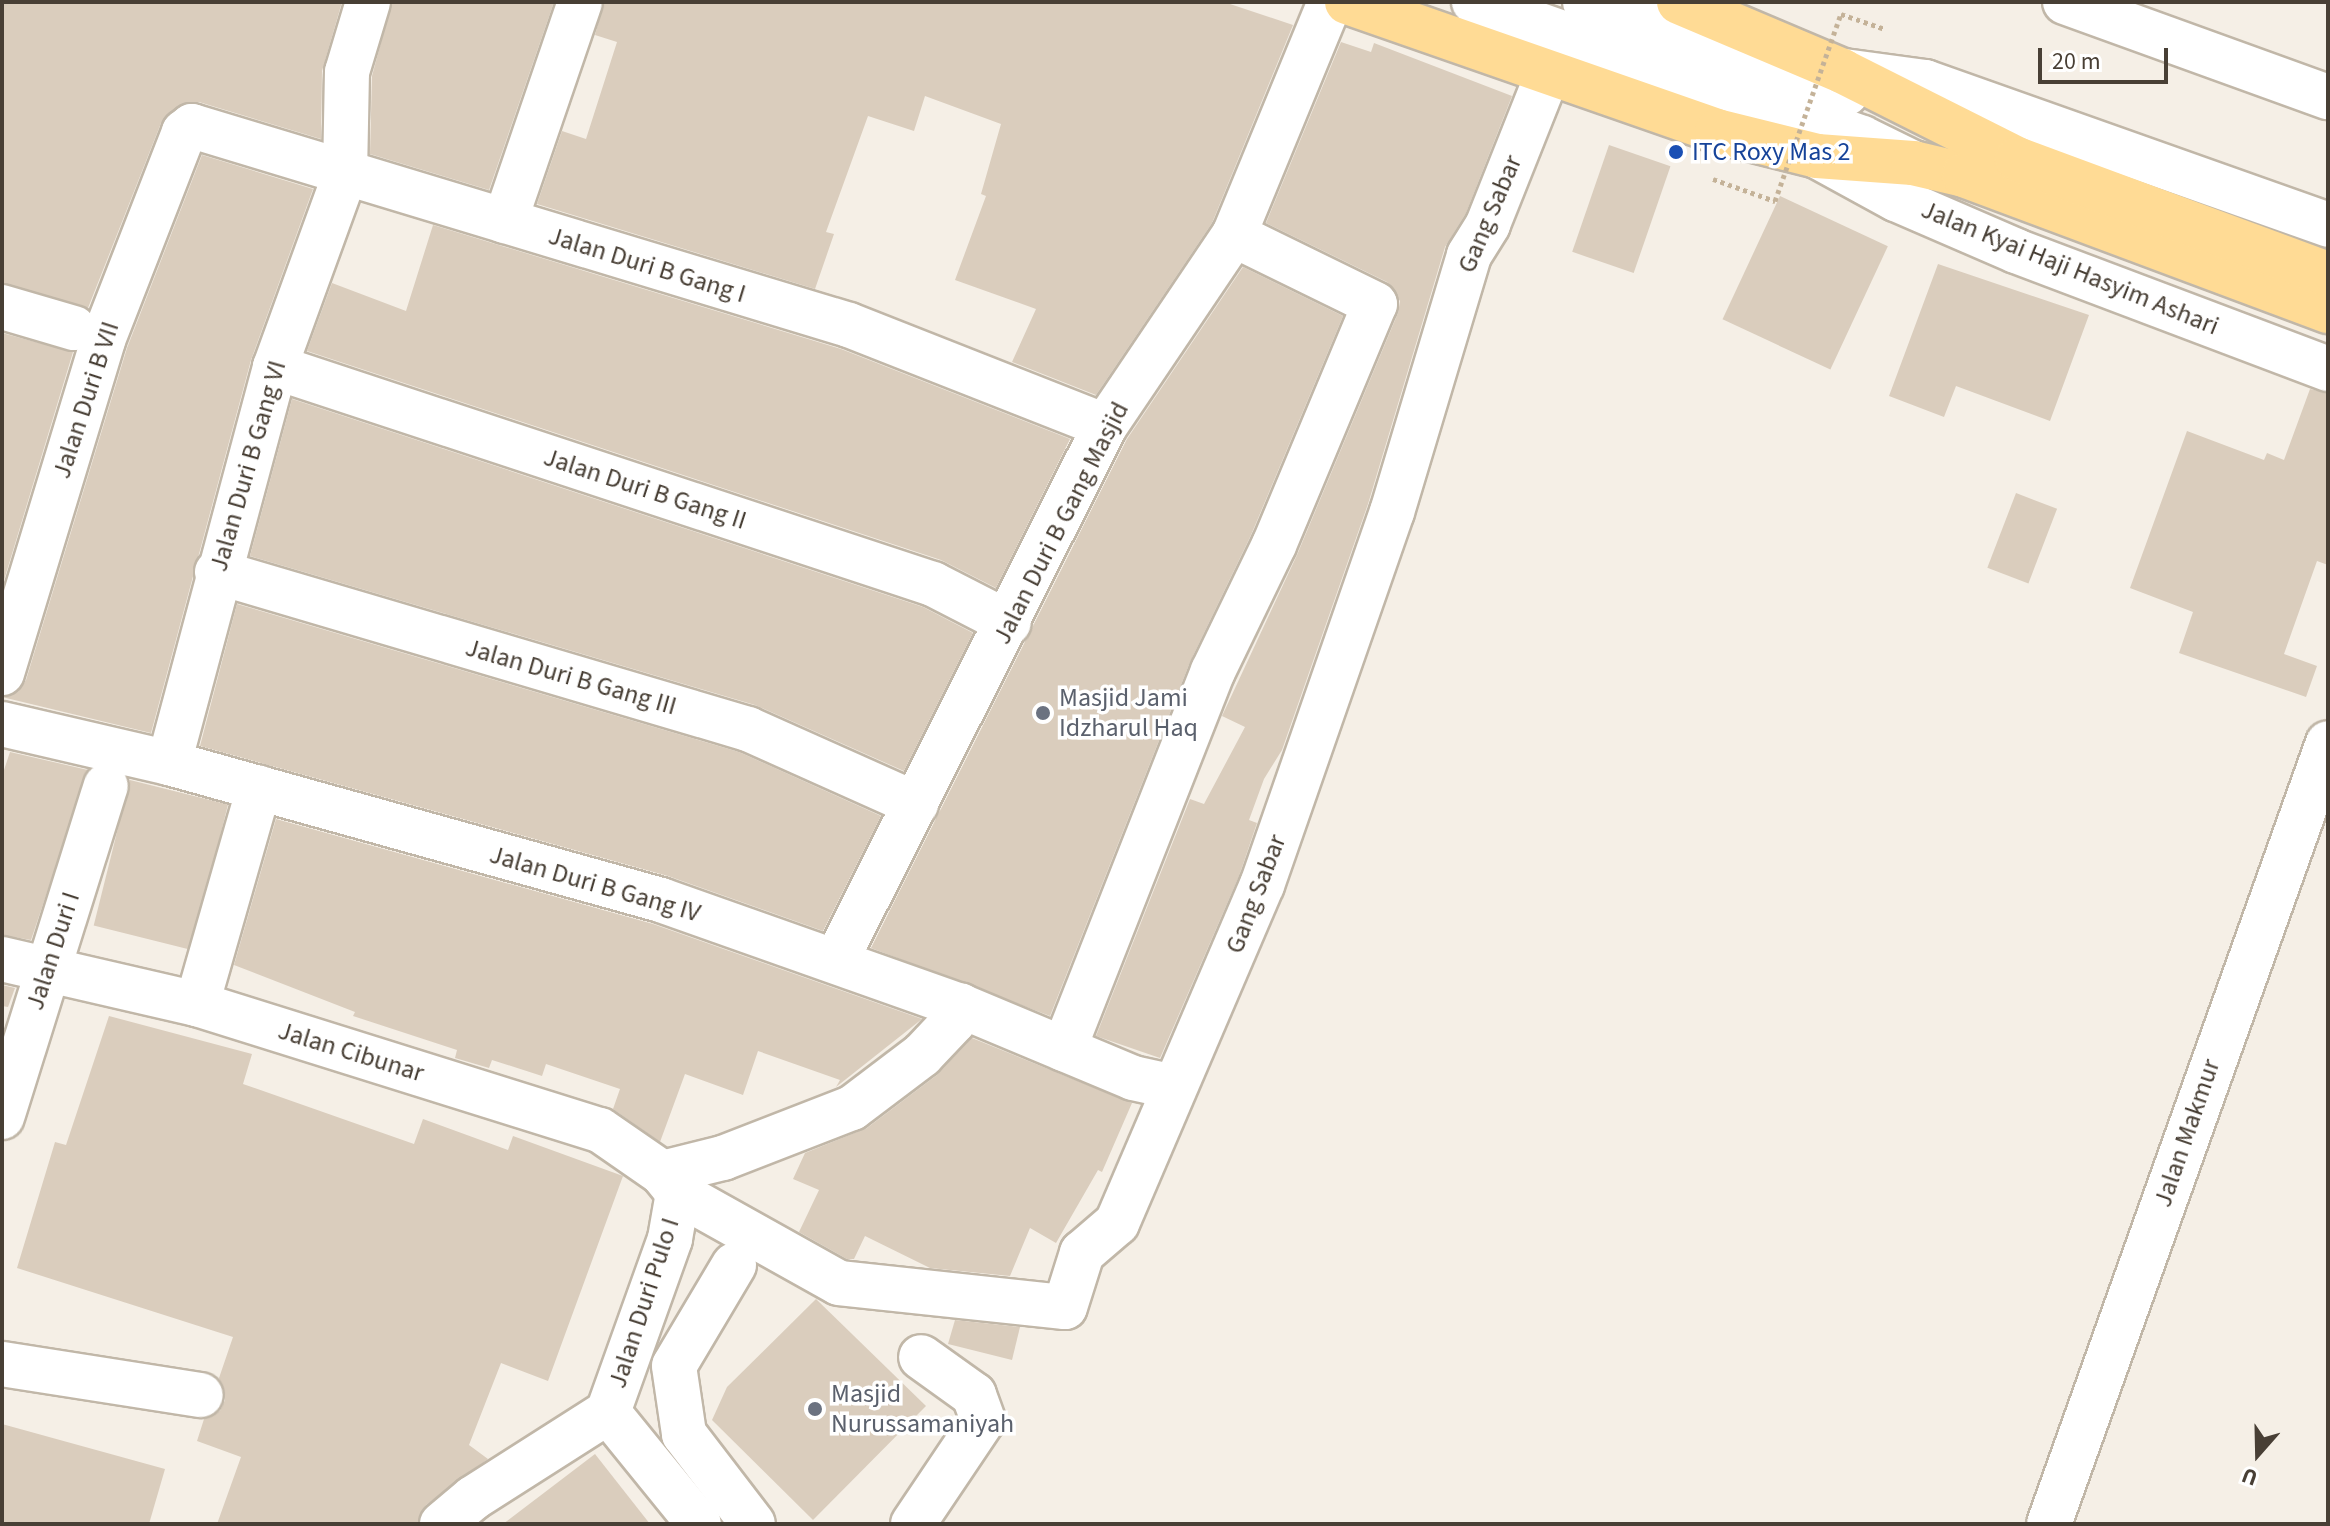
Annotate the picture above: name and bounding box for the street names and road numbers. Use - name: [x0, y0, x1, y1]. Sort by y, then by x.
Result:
- street label: Gang Sabar: [1451, 150, 1529, 278]
- street label: Jalan Kyai Haji Hasyim Ashari: [1917, 194, 2223, 342]
- street label: Jalan Duri B Gang I: [545, 220, 749, 310]
- street label: Jalan Duri B VII: [46, 318, 126, 482]
- street label: Jalan Duri B Gang VI: [203, 357, 293, 575]
- street label: Jalan Duri B Gang Masjid: [986, 397, 1136, 649]
- street label: Jalan Duri B Gang II: [540, 442, 750, 536]
- street label: Jalan Duri B Gang III: [462, 632, 680, 722]
- street label: Gang Sabar: [1219, 830, 1293, 958]
- street label: Jalan Duri B Gang IV: [486, 839, 704, 929]
- street label: Jalan Duri I: [19, 888, 87, 1014]
- street label: Jalan Cibunar: [274, 1015, 428, 1089]
- street label: Jalan Makmur: [2147, 1055, 2227, 1211]
- street label: Jalan Duri Pulo I: [602, 1214, 686, 1392]

